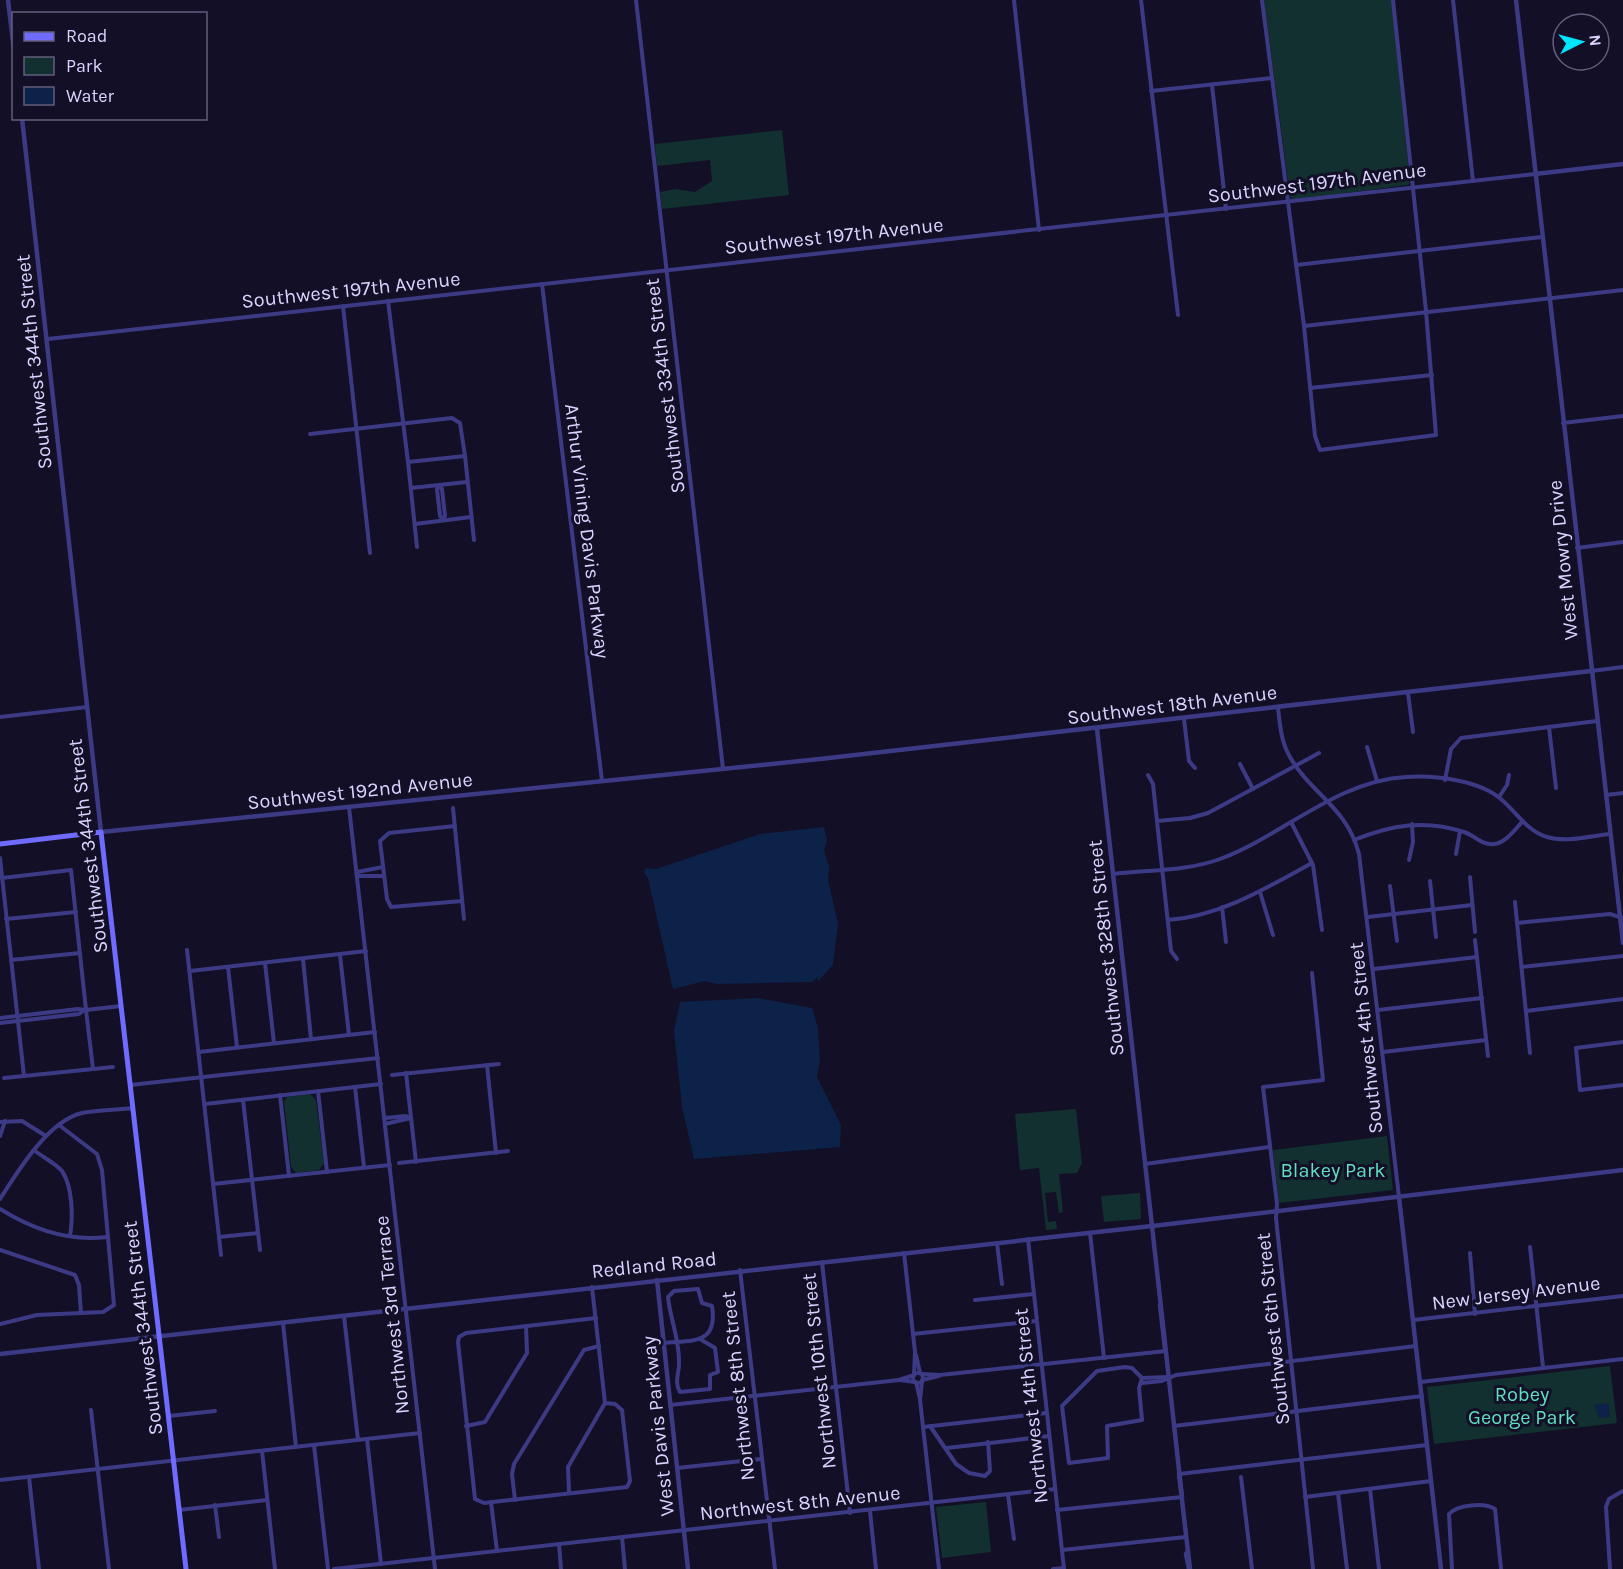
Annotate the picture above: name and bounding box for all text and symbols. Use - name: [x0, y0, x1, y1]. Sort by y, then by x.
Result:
- legend: [12, 12, 207, 120]
- north arrow: [1551, 12, 1611, 72]
- text: Road: [66, 25, 107, 47]
- text: N: [1585, 34, 1605, 47]
- text: Park: [66, 55, 103, 77]
- text: Water: [66, 85, 114, 107]
- street label: Southwest 197th Avenue: [1206, 158, 1428, 208]
- street label: Southwest 197th Avenue: [723, 213, 945, 259]
- street label: Southwest 344th Street: [11, 253, 57, 470]
- street label: Southwest 197th Avenue: [240, 267, 462, 313]
- street label: Southwest 334th Street: [640, 277, 690, 495]
- street label: Arthur Vining Davis Parkway: [560, 402, 614, 660]
- street label: West Mowry Drive: [1543, 479, 1583, 641]
- street label: Southwest 18th Avenue: [1066, 681, 1278, 729]
- street label: Southwest 344th Street: [63, 737, 113, 954]
- street label: Southwest 192nd Avenue: [246, 768, 474, 814]
- street label: Southwest 328th Street: [1083, 838, 1129, 1057]
- street label: Southwest 4th Street: [1344, 941, 1388, 1135]
- park label: Blakey Park: [1280, 1159, 1386, 1182]
- street label: Northwest 3rd Terrace: [370, 1215, 414, 1415]
- street label: Southwest 344th Street: [118, 1219, 168, 1436]
- street label: Southwest 6th Street: [1251, 1231, 1295, 1426]
- street label: Redland Road: [590, 1247, 718, 1283]
- street label: New Jersey Avenue: [1431, 1271, 1601, 1315]
- street label: Northwest 10th Street: [797, 1272, 841, 1470]
- street label: Northwest 8th Street: [717, 1290, 759, 1482]
- street label: Northwest 14th Street: [1009, 1307, 1053, 1505]
- street label: West Davis Parkway: [637, 1335, 679, 1517]
- park label: Robey George Park: [1468, 1383, 1576, 1429]
- street label: Northwest 8th Avenue: [699, 1481, 901, 1525]

